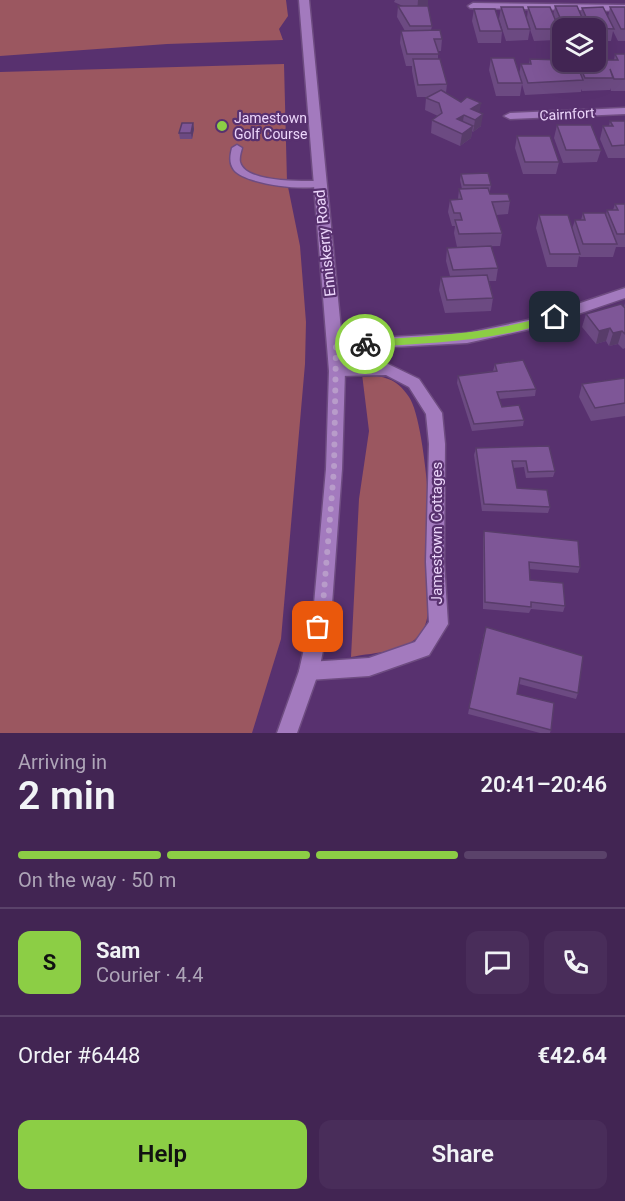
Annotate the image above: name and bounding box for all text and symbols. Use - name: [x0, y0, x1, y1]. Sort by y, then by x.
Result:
- map controls: [552, 18, 606, 72]
- button: layers: [552, 18, 606, 72]
- street label: Cairnfort: [539, 105, 595, 123]
- place label: Jamestown Golf Course: [234, 110, 307, 142]
- marker: Jamestown Golf Course: [215, 119, 229, 133]
- street label: Enniskerry Road: [310, 189, 340, 297]
- pin: [529, 291, 580, 342]
- icon: home: [538, 300, 571, 333]
- courier: [335, 314, 395, 374]
- icon: bike: [349, 328, 382, 361]
- street label: Jamestown Cottages: [428, 462, 446, 604]
- pin: [292, 601, 343, 652]
- icon: bag: [301, 610, 334, 643]
- text: Arriving in: [18, 750, 107, 774]
- text: 20:41–20:46: [480, 772, 607, 797]
- text: 2 min: [18, 773, 116, 819]
- text: On the way · 50 m: [18, 868, 176, 892]
- button: chat: [466, 931, 529, 994]
- button: phone: [544, 931, 607, 994]
- text: Sam: [96, 938, 140, 963]
- text: S: [43, 950, 56, 975]
- text: Courier · 4.4: [96, 963, 203, 987]
- text: Order #6448: [18, 1043, 140, 1068]
- text: €42.64: [538, 1043, 607, 1068]
- button: Help: [18, 1120, 307, 1189]
- button: Share: [319, 1120, 607, 1189]

